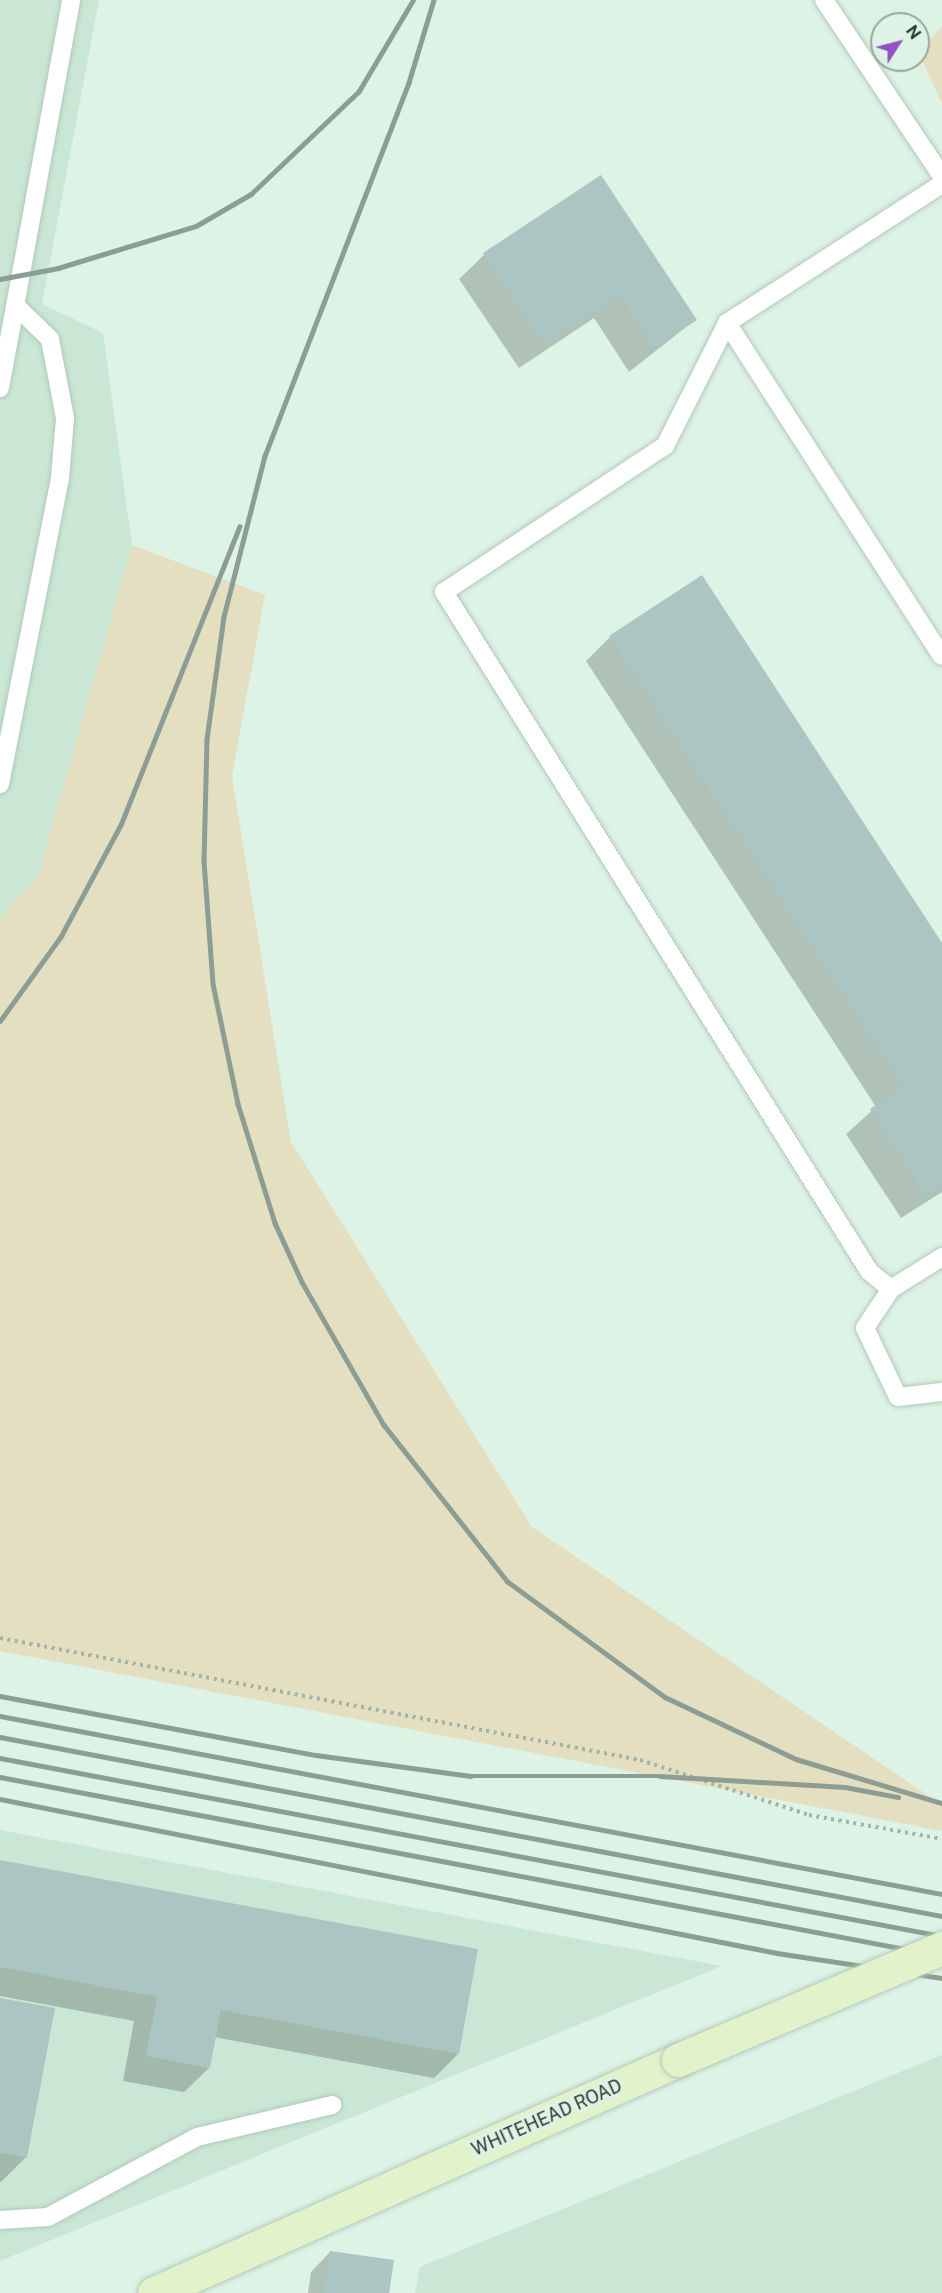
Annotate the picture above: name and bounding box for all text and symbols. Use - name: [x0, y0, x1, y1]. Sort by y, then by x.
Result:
- north arrow: [870, 12, 930, 72]
- text: N: [902, 22, 925, 43]
- street label: WHITEHEAD ROAD: [468, 2075, 626, 2161]

